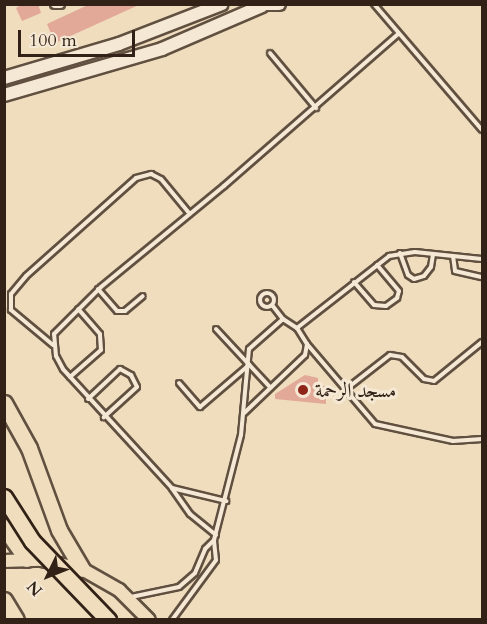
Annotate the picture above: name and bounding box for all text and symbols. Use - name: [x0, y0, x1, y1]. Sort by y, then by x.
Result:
- scale bar: [21, 18, 138, 56]
- text: 100 m: [29, 28, 77, 53]
- place label: مسجد الرحمة: [315, 378, 396, 402]
- marker: مسجد الرحمة: [296, 383, 310, 397]
- north arrow: [18, 546, 78, 606]
- text: N: [22, 576, 48, 601]

